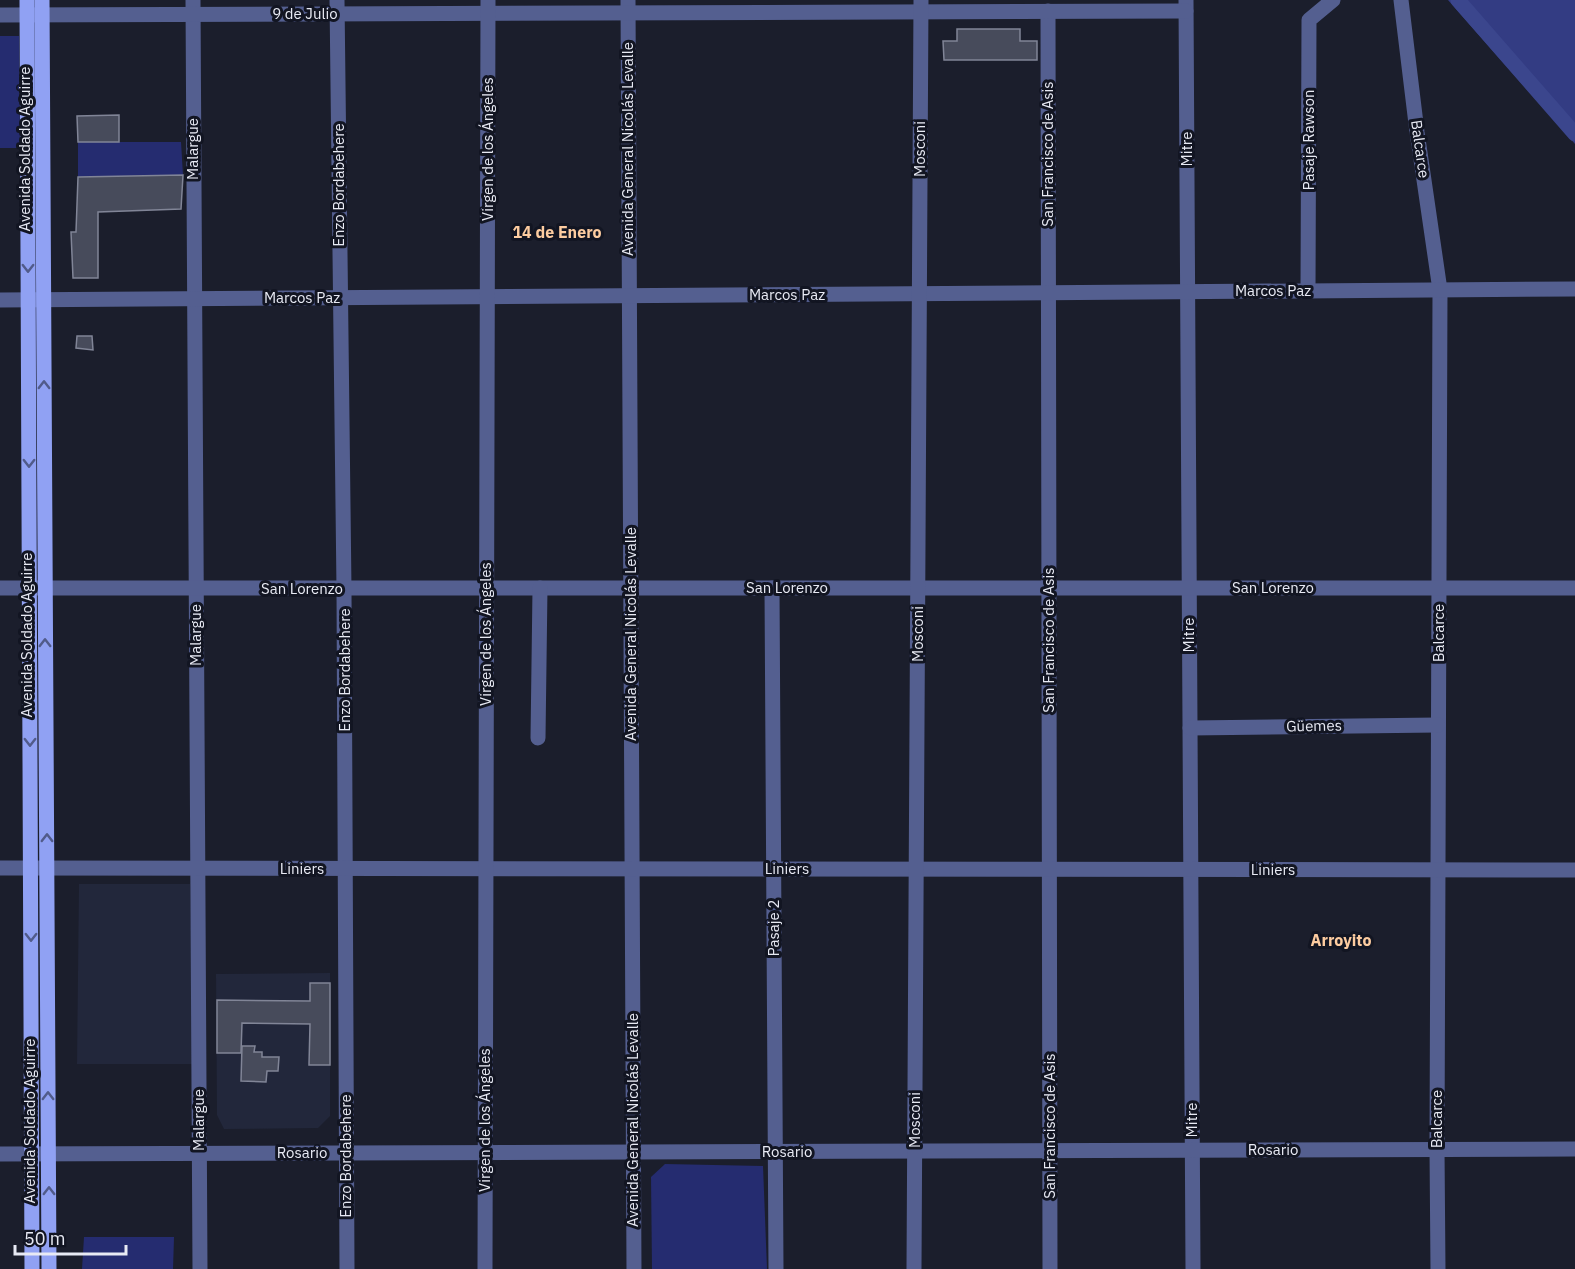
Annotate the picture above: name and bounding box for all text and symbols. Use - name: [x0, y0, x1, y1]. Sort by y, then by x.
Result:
- street label: 9 de Julio: [272, 4, 338, 23]
- street label: Avenida General Nicolás Levalle: [618, 42, 637, 256]
- street label: Avenida Soldado Aguirre: [15, 67, 34, 231]
- street label: Virgen de los Ángeles: [478, 77, 497, 221]
- street label: San Francisco de Asis: [1038, 81, 1057, 227]
- street label: Pasaje Rawson: [1299, 90, 1318, 190]
- street label: Malargue: [183, 118, 202, 180]
- street label: Balcarce: [1407, 119, 1434, 179]
- street label: Mosconi: [910, 121, 929, 177]
- street label: Enzo Bordabehere: [329, 123, 348, 247]
- street label: Mitre: [1177, 132, 1196, 166]
- district label: 14 de Enero: [512, 222, 602, 242]
- one-way arrow: [22, 264, 34, 273]
- street label: Marcos Paz: [1235, 281, 1311, 300]
- street label: Marcos Paz: [749, 285, 825, 304]
- street label: Marcos Paz: [264, 288, 340, 307]
- one-way arrow: [38, 380, 50, 389]
- one-way arrow: [23, 459, 35, 468]
- street label: Avenida General Nicolás Levalle: [621, 527, 640, 741]
- street label: Avenida Soldado Aguirre: [17, 553, 36, 717]
- street label: Virgen de los Ángeles: [476, 562, 495, 706]
- street label: San Francisco de Asis: [1039, 567, 1058, 713]
- street label: San Lorenzo: [746, 578, 828, 597]
- street label: San Lorenzo: [1232, 578, 1314, 597]
- street label: San Lorenzo: [261, 579, 343, 598]
- street label: Malargue: [186, 604, 205, 666]
- street label: Balcarce: [1429, 604, 1448, 662]
- street label: Mosconi: [908, 606, 927, 662]
- street label: Enzo Bordabehere: [335, 608, 354, 732]
- street label: Mitre: [1179, 618, 1198, 652]
- one-way arrow: [39, 638, 52, 647]
- street label: Güemes: [1286, 716, 1342, 735]
- one-way arrow: [24, 738, 36, 747]
- one-way arrow: [41, 833, 53, 842]
- street label: Liniers: [280, 859, 324, 878]
- street label: Liniers: [765, 859, 809, 878]
- street label: Liniers: [1251, 860, 1295, 879]
- street label: Pasaje 2: [764, 900, 783, 956]
- district label: Arroyito: [1311, 930, 1371, 950]
- one-way arrow: [25, 933, 37, 942]
- street label: Avenida General Nicolás Levalle: [623, 1013, 642, 1227]
- street label: Avenida Soldado Aguirre: [20, 1039, 39, 1203]
- street label: Virgen de los Ángeles: [475, 1048, 494, 1192]
- street label: San Francisco de Asis: [1040, 1053, 1059, 1199]
- street label: Malargue: [189, 1089, 208, 1151]
- street label: Balcarce: [1427, 1090, 1446, 1148]
- one-way arrow: [42, 1091, 54, 1100]
- street label: Mosconi: [905, 1092, 924, 1148]
- street label: Enzo Bordabehere: [336, 1094, 355, 1218]
- street label: Mitre: [1182, 1103, 1201, 1137]
- street label: Rosario: [1248, 1140, 1298, 1159]
- street label: Rosario: [762, 1142, 812, 1161]
- street label: Rosario: [277, 1143, 327, 1162]
- one-way arrow: [43, 1186, 55, 1195]
- scale bar: [15, 1218, 126, 1256]
- text: 50 m: [24, 1227, 66, 1250]

